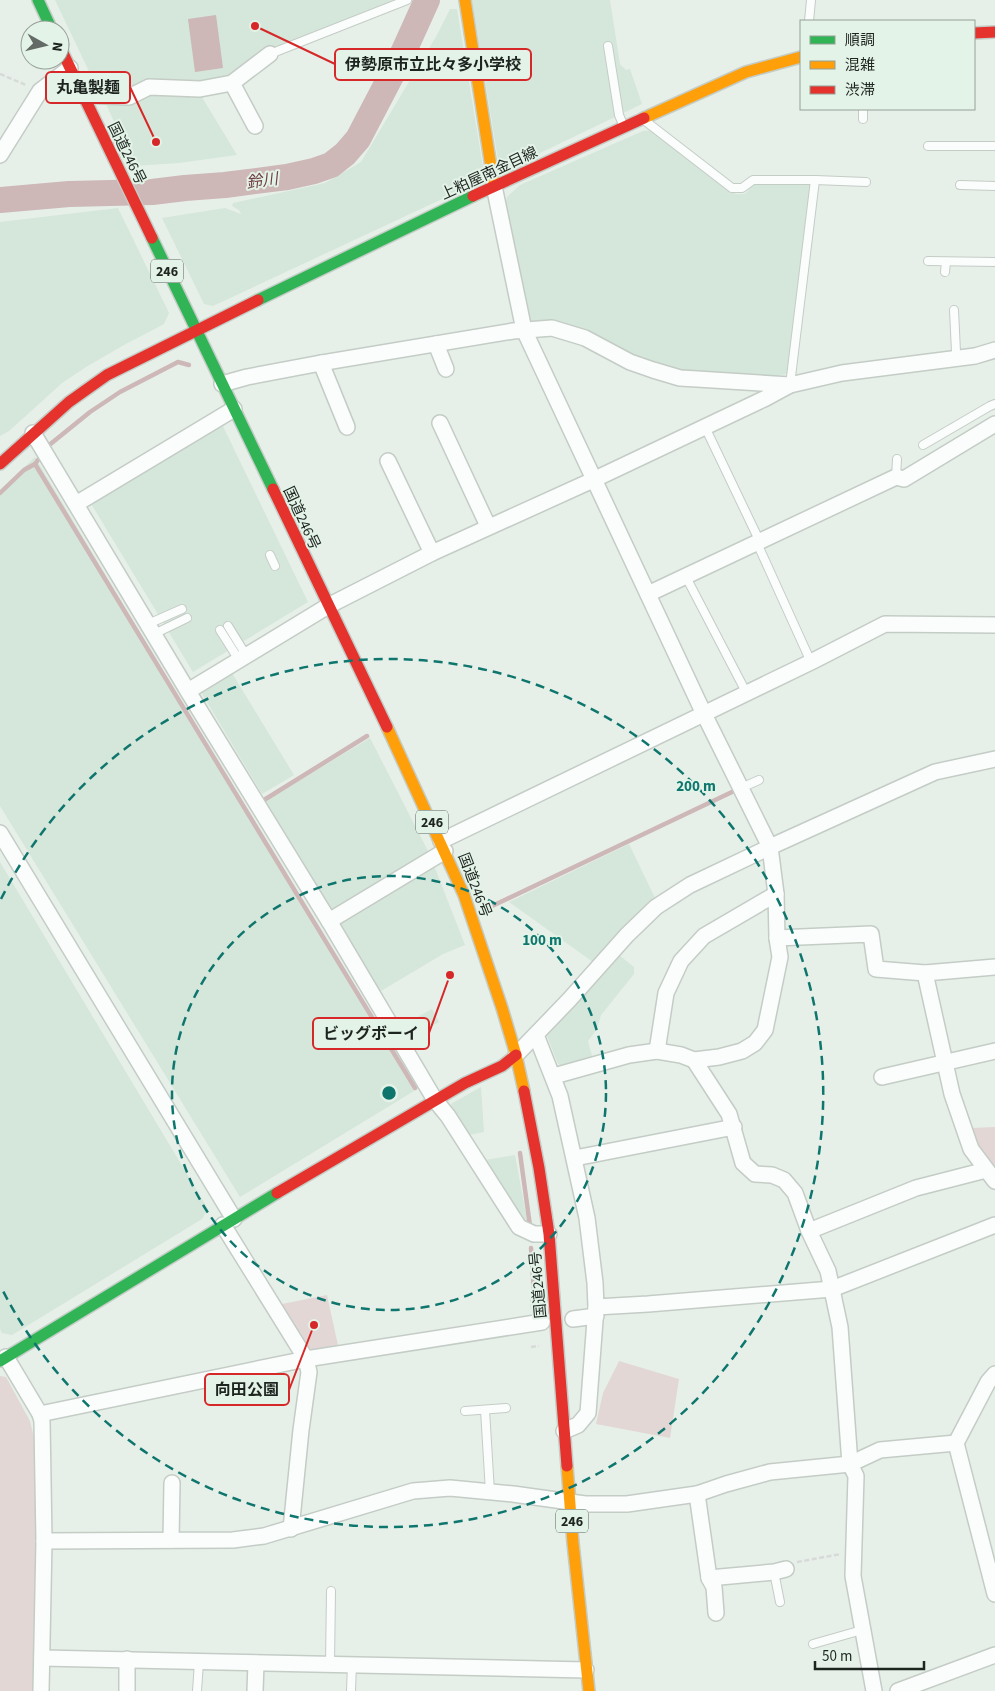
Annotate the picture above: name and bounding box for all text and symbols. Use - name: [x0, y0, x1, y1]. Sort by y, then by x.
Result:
- north arrow: [20, 20, 70, 70]
- legend: [800, 20, 975, 110]
- text: 順調: [845, 30, 875, 51]
- text: N: [46, 41, 67, 53]
- callout: 伊勢原市立比々多小学校: [335, 49, 531, 80]
- text: 伊勢原市立比々多小学校: [344, 54, 521, 76]
- text: 混雑: [845, 55, 875, 76]
- callout: 丸亀製麺: [46, 72, 130, 103]
- text: 丸亀製麺: [56, 77, 120, 99]
- text: 渋滞: [845, 80, 875, 101]
- street label: 国道246号: [102, 118, 151, 188]
- street label: 上粕屋南金目線: [437, 142, 541, 205]
- water label: 鈴川: [245, 168, 281, 194]
- road number: 246: [151, 260, 183, 282]
- street label: 国道246号: [278, 483, 325, 553]
- text: 200 m: [676, 776, 716, 797]
- road number: 246: [416, 810, 448, 834]
- street label: 国道246号: [453, 850, 496, 920]
- text: 100 m: [522, 930, 562, 951]
- callout: ビッグボーイ: [313, 1018, 429, 1049]
- text: ビッグボーイ: [323, 1023, 419, 1045]
- centre of rings: [380, 1084, 398, 1102]
- street label: 国道246号: [525, 1250, 552, 1319]
- callout: 向田公園: [205, 1374, 289, 1405]
- text: 向田公園: [215, 1379, 279, 1401]
- road number: 246: [556, 1510, 588, 1532]
- scale bar: [815, 1638, 924, 1670]
- text: 50 m: [822, 1646, 852, 1667]

